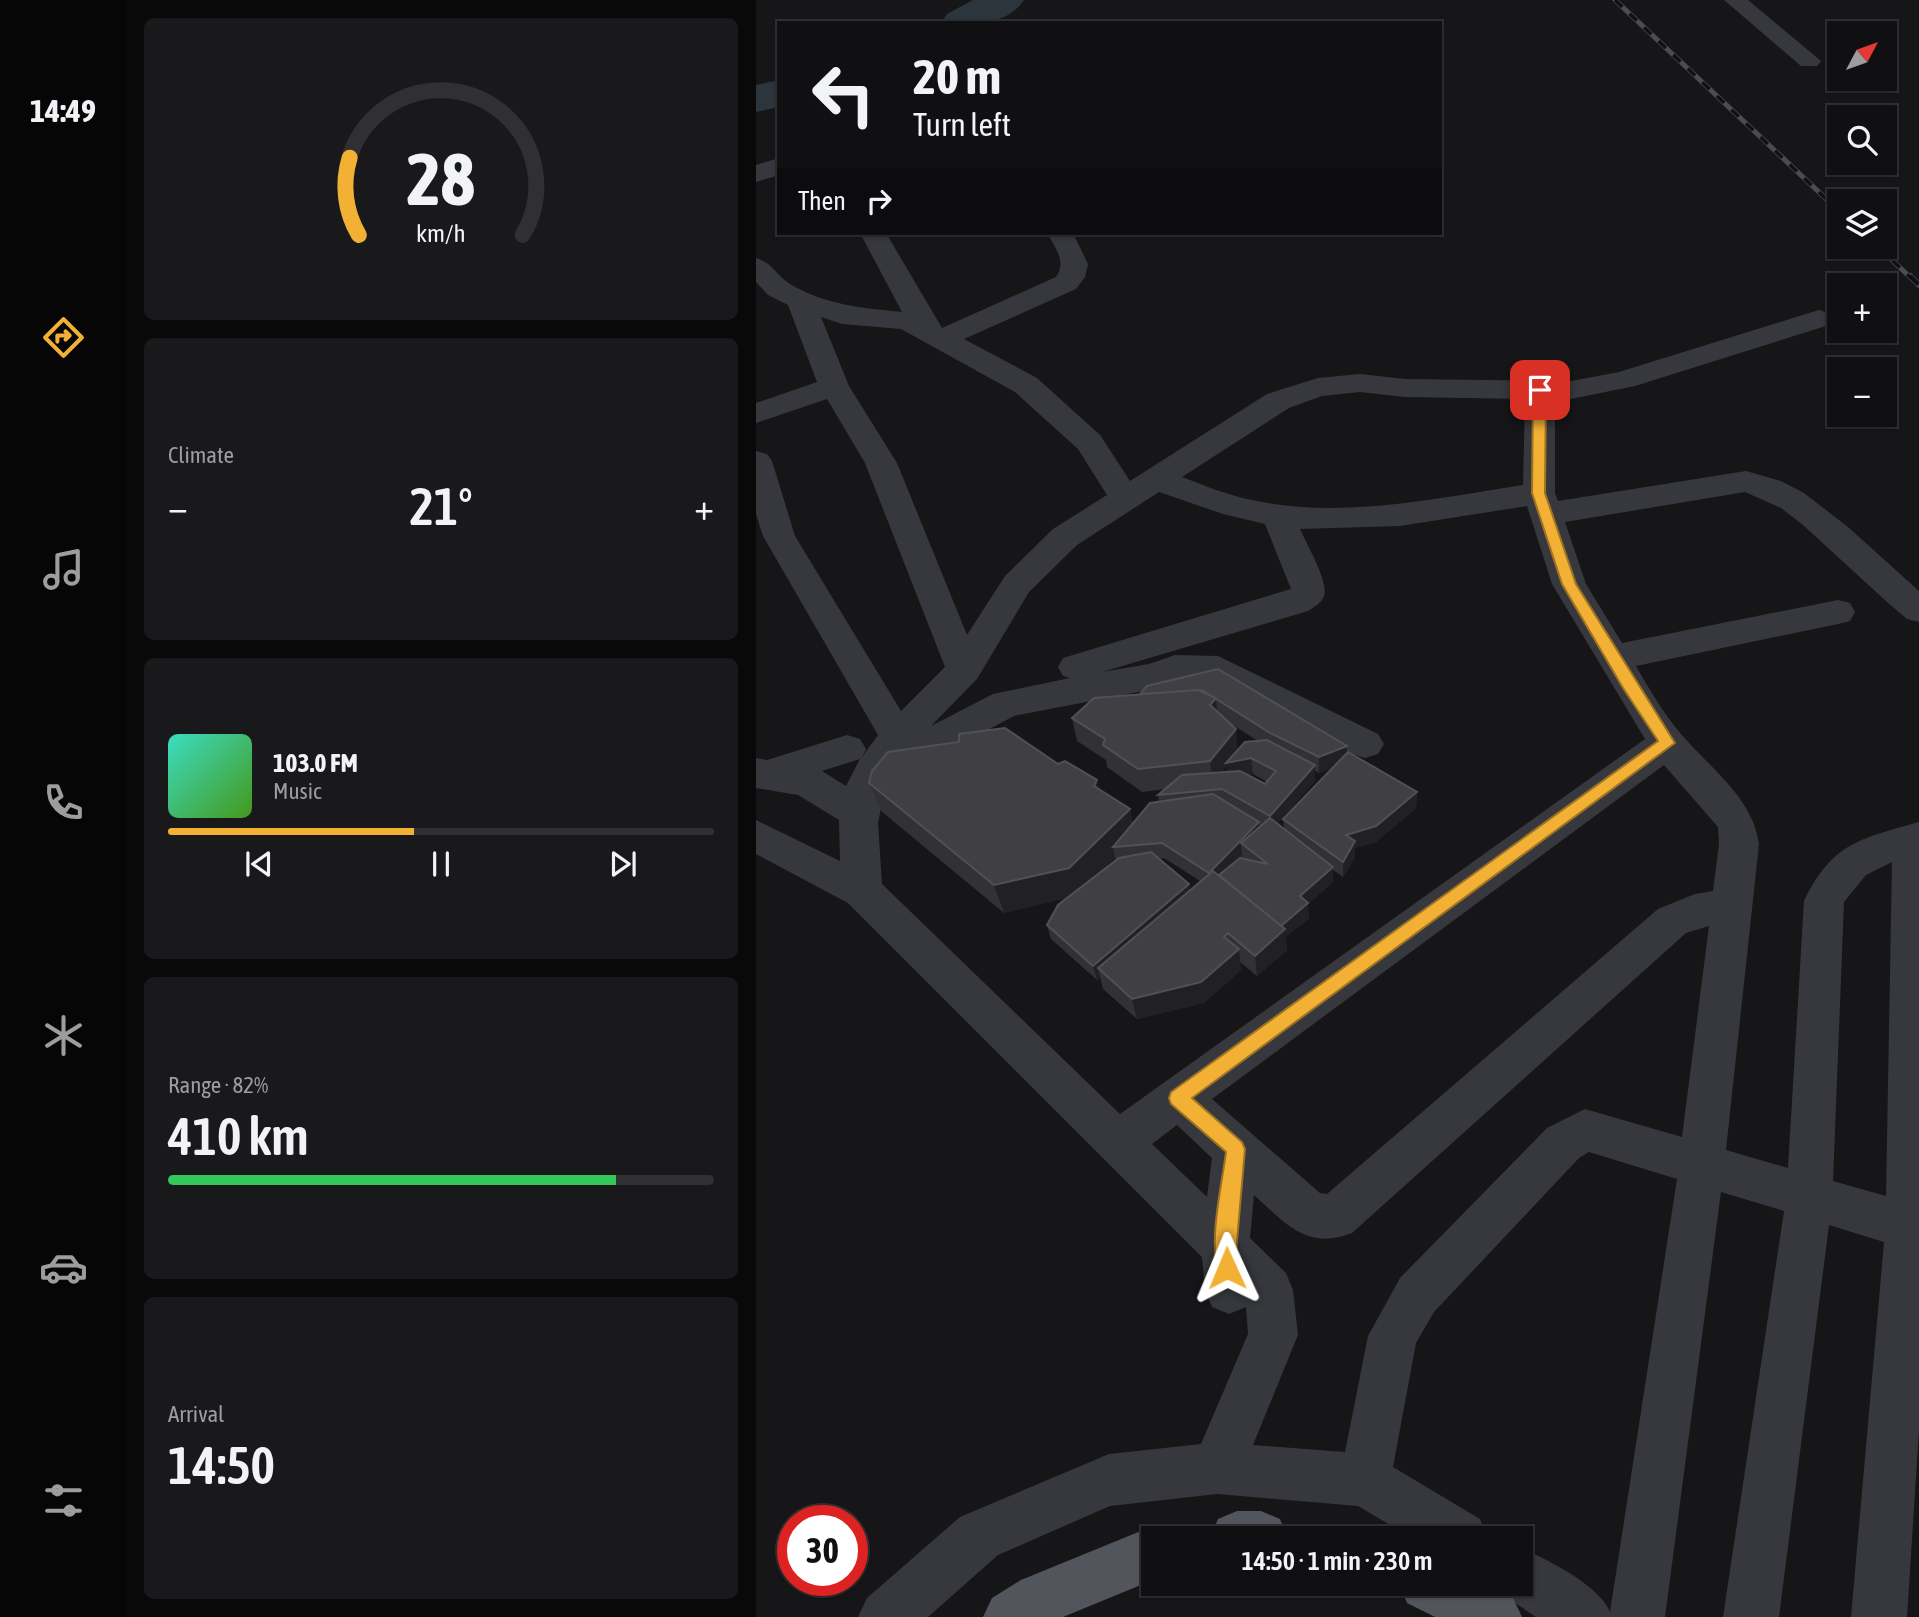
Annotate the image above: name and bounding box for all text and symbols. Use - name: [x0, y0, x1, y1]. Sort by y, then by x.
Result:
- north arrow: [1827, 21, 1897, 91]
- map controls: [1827, 21, 1897, 427]
- text: 20 m: [913, 48, 1001, 104]
- icon: left: [798, 49, 889, 140]
- text: 14:49: [30, 92, 96, 129]
- button: search: [1827, 105, 1897, 175]
- text: Turn left: [913, 106, 1011, 143]
- text: 28: [407, 137, 475, 220]
- icon: right: [860, 182, 898, 220]
- text: Then: [798, 186, 846, 216]
- button: layers: [1827, 189, 1897, 259]
- text: km/h: [416, 219, 466, 247]
- button: +: [1827, 273, 1897, 343]
- icon: directions: [39, 313, 88, 362]
- button: −: [1827, 357, 1897, 427]
- pin: [1510, 360, 1570, 420]
- icon: arrive: [1521, 371, 1559, 409]
- text: Climate: [168, 442, 234, 468]
- text: 21°: [409, 476, 473, 536]
- text: −: [168, 485, 188, 528]
- text: +: [694, 485, 714, 528]
- icon: music: [39, 545, 88, 594]
- text: 103.0 FM: [273, 748, 358, 778]
- icon: phone: [39, 778, 88, 827]
- text: Music: [273, 778, 321, 804]
- icon: previous: [240, 845, 278, 883]
- icon: pause: [422, 845, 460, 883]
- icon: next: [604, 845, 642, 883]
- icon: climate: [39, 1011, 88, 1060]
- text: Range · 82%: [168, 1072, 268, 1098]
- text: 410 km: [168, 1106, 309, 1166]
- position arrow: [1190, 1231, 1264, 1305]
- icon: car: [39, 1243, 88, 1292]
- text: Arrival: [168, 1401, 224, 1427]
- text: 14:50: [168, 1435, 275, 1495]
- icon: filters: [39, 1476, 88, 1525]
- speed limit sign: 30: [777, 1505, 868, 1596]
- text: 14:50 · 1 min · 230 m: [1242, 1546, 1432, 1576]

